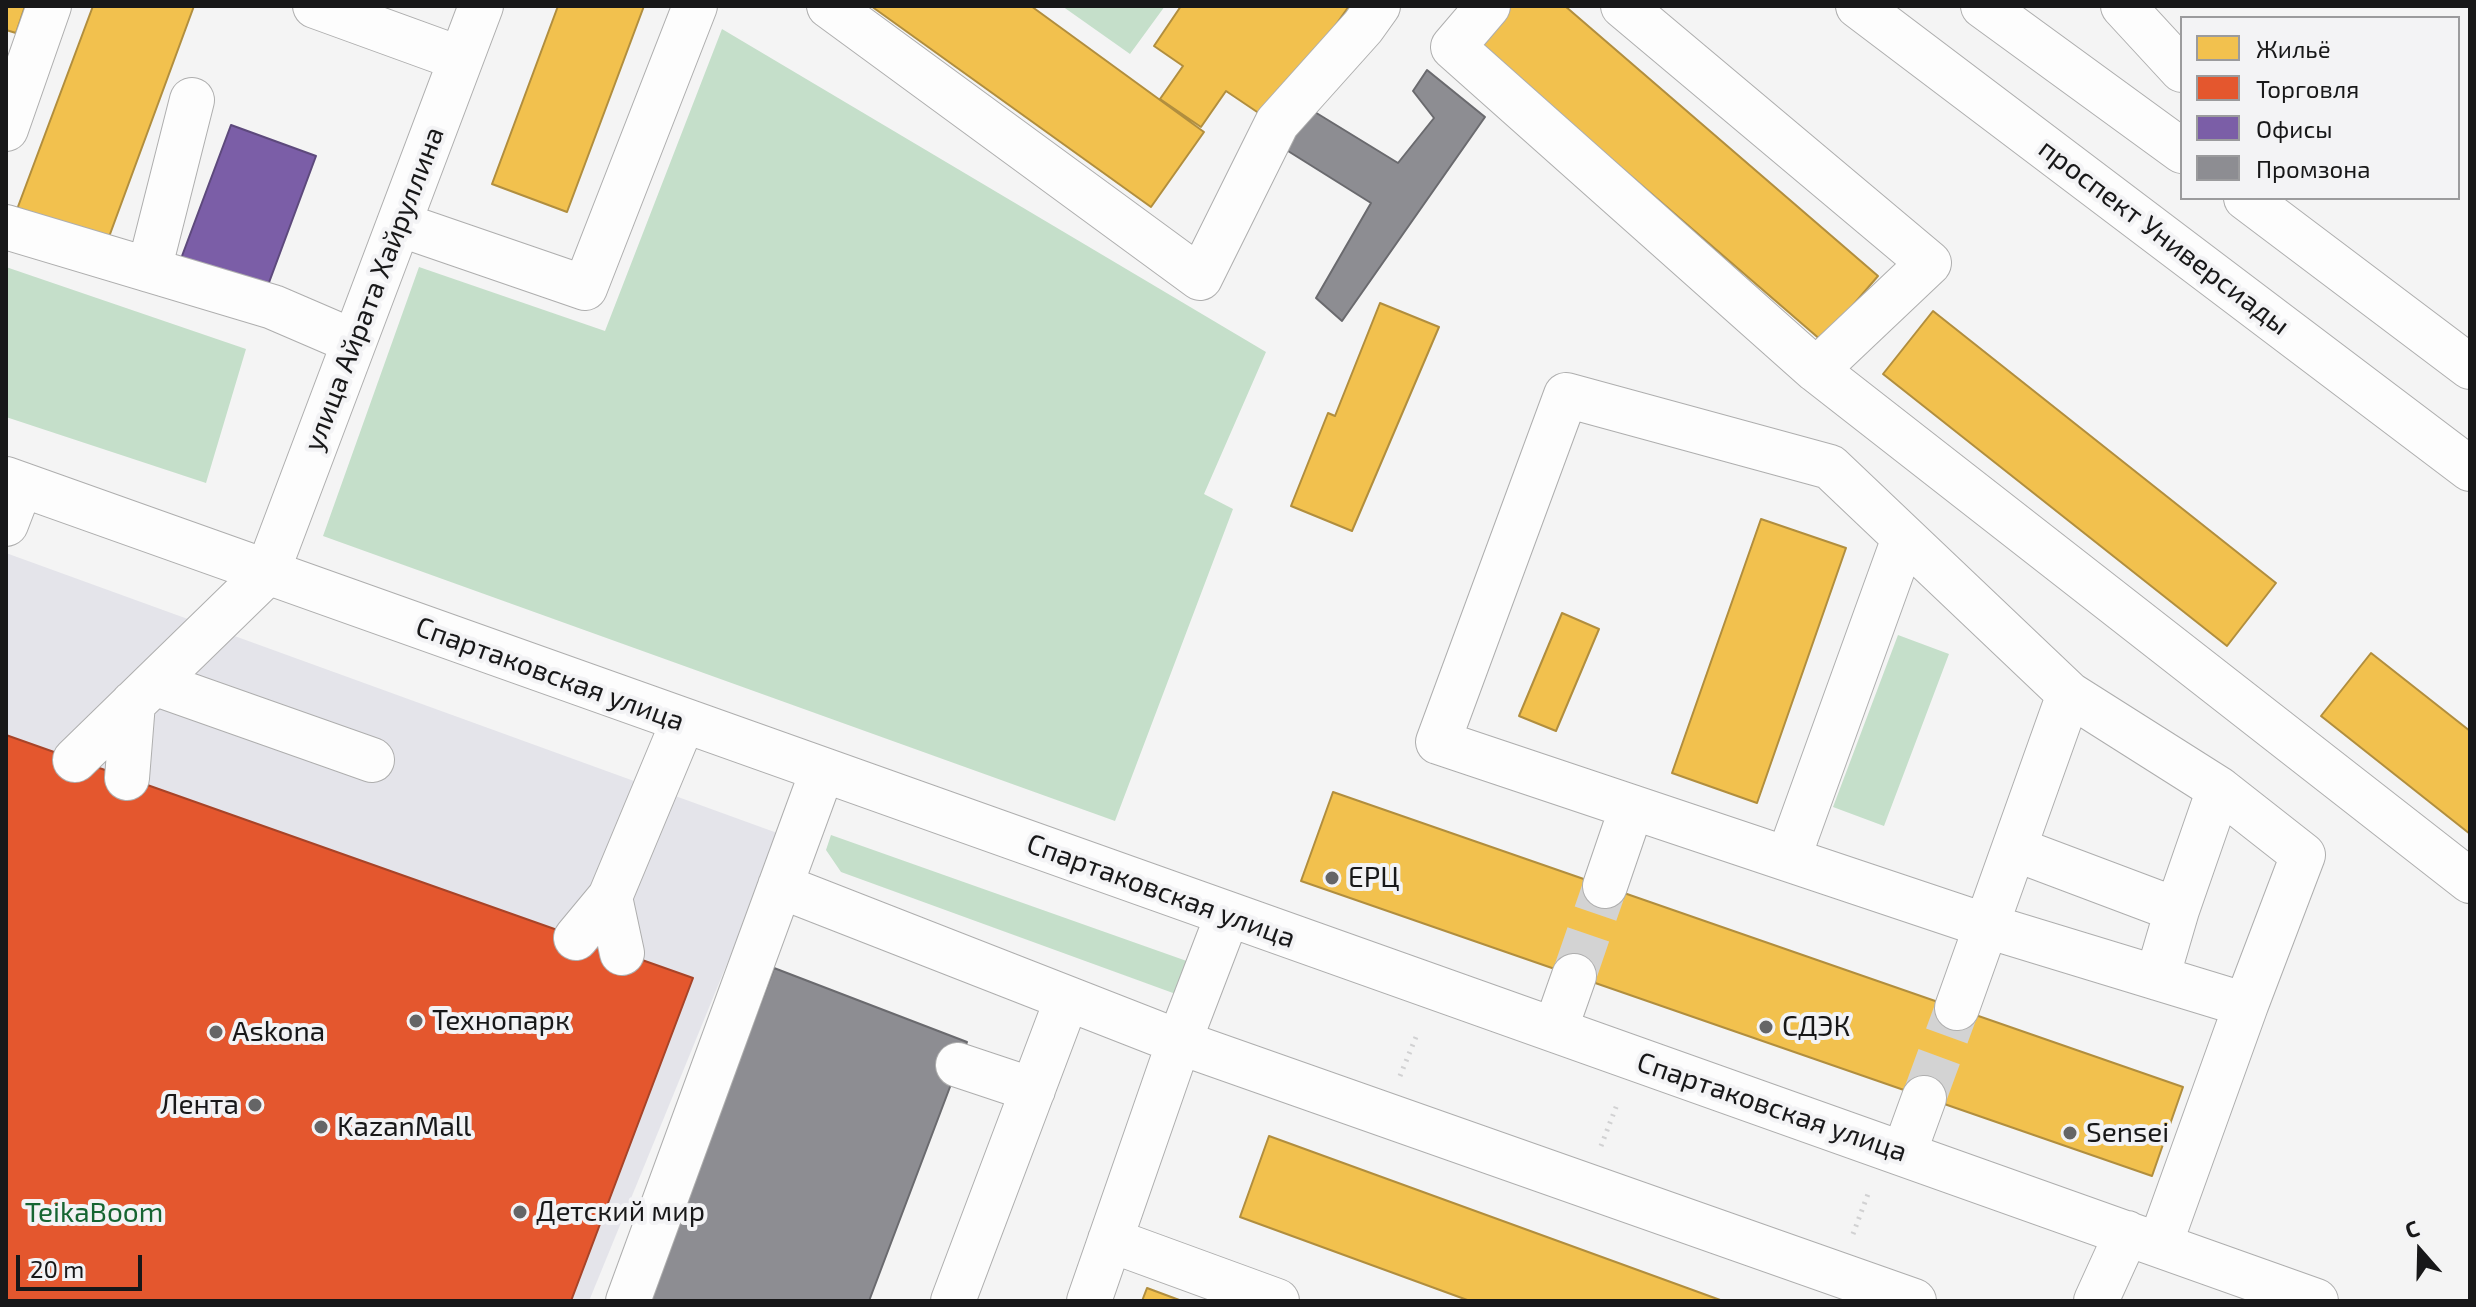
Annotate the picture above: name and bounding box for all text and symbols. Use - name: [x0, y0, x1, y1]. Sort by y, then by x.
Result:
- legend: [2180, 16, 2460, 200]
- text: Жильё: [2256, 34, 2331, 63]
- text: Торговля: [2256, 74, 2359, 103]
- text: Офисы: [2256, 114, 2333, 143]
- street label: улица Айрата Хайруллина: [297, 122, 451, 456]
- street label: проспект Универсиады: [2032, 132, 2296, 342]
- text: Промзона: [2256, 154, 2371, 183]
- street label: Спартаковская улица: [411, 610, 689, 738]
- street label: Спартаковская улица: [1022, 827, 1300, 955]
- place label: ЕРЦ: [1348, 861, 1400, 895]
- marker: ЕРЦ: [1323, 869, 1341, 887]
- place label: Технопарк: [432, 1004, 570, 1038]
- place label: СДЭК: [1782, 1010, 1850, 1044]
- marker: Технопарк: [407, 1012, 425, 1030]
- place label: Askona: [232, 1015, 325, 1049]
- marker: СДЭК: [1757, 1018, 1775, 1036]
- marker: Askona: [207, 1023, 225, 1041]
- street label: Спартаковская улица: [1633, 1045, 1911, 1169]
- place label: Лента: [160, 1088, 239, 1122]
- marker: Лента: [246, 1096, 264, 1114]
- place label: KazanMall: [337, 1110, 471, 1144]
- place label: Sensei: [2086, 1116, 2169, 1150]
- marker: KazanMall: [312, 1118, 330, 1136]
- marker: Sensei: [2061, 1124, 2079, 1142]
- place label: Детский мир: [536, 1195, 705, 1229]
- park label: TeikaBoom: [25, 1196, 163, 1230]
- marker: Детский мир: [511, 1203, 529, 1221]
- north arrow: [2380, 1211, 2460, 1291]
- text: С: [2401, 1214, 2422, 1243]
- scale bar: [20, 1239, 146, 1289]
- text: 20 m: [30, 1254, 84, 1283]

